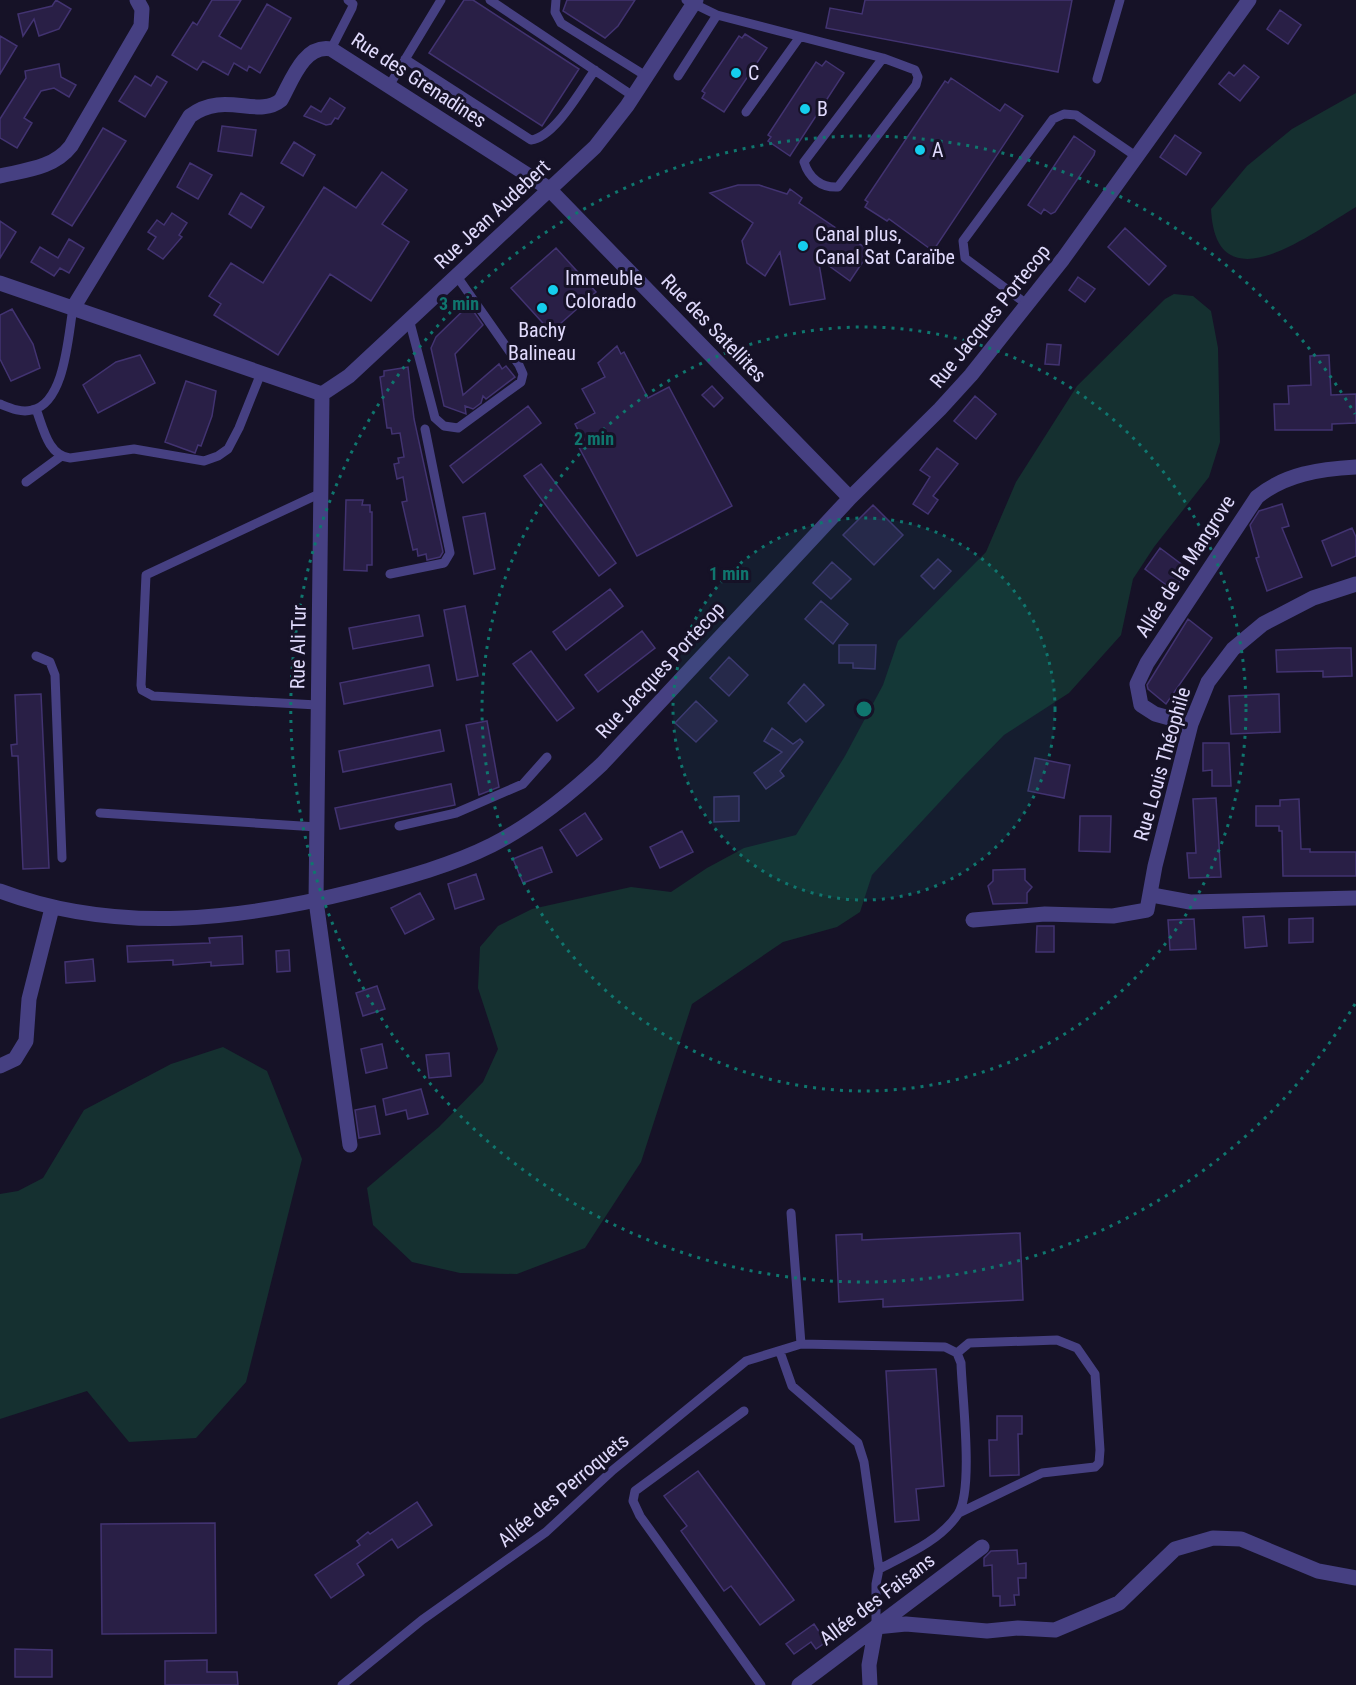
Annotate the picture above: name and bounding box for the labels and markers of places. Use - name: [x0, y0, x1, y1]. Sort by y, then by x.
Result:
- place label: C: [748, 61, 759, 85]
- marker: C: [729, 66, 743, 80]
- place label: B: [817, 97, 828, 121]
- marker: B: [798, 102, 812, 116]
- place label: A: [932, 138, 944, 162]
- marker: A: [913, 143, 927, 157]
- place label: Canal plus, Canal Sat Caraïbe: [815, 222, 955, 269]
- marker: Canal plus, Canal Sat Caraïbe: [796, 239, 810, 253]
- place label: Immeuble Colorado: [565, 266, 643, 313]
- marker: Immeuble Colorado: [546, 283, 560, 297]
- marker: Bachy Balineau: [535, 301, 549, 315]
- place label: Bachy Balineau: [508, 318, 576, 365]
- centre of rings: [854, 699, 874, 719]

